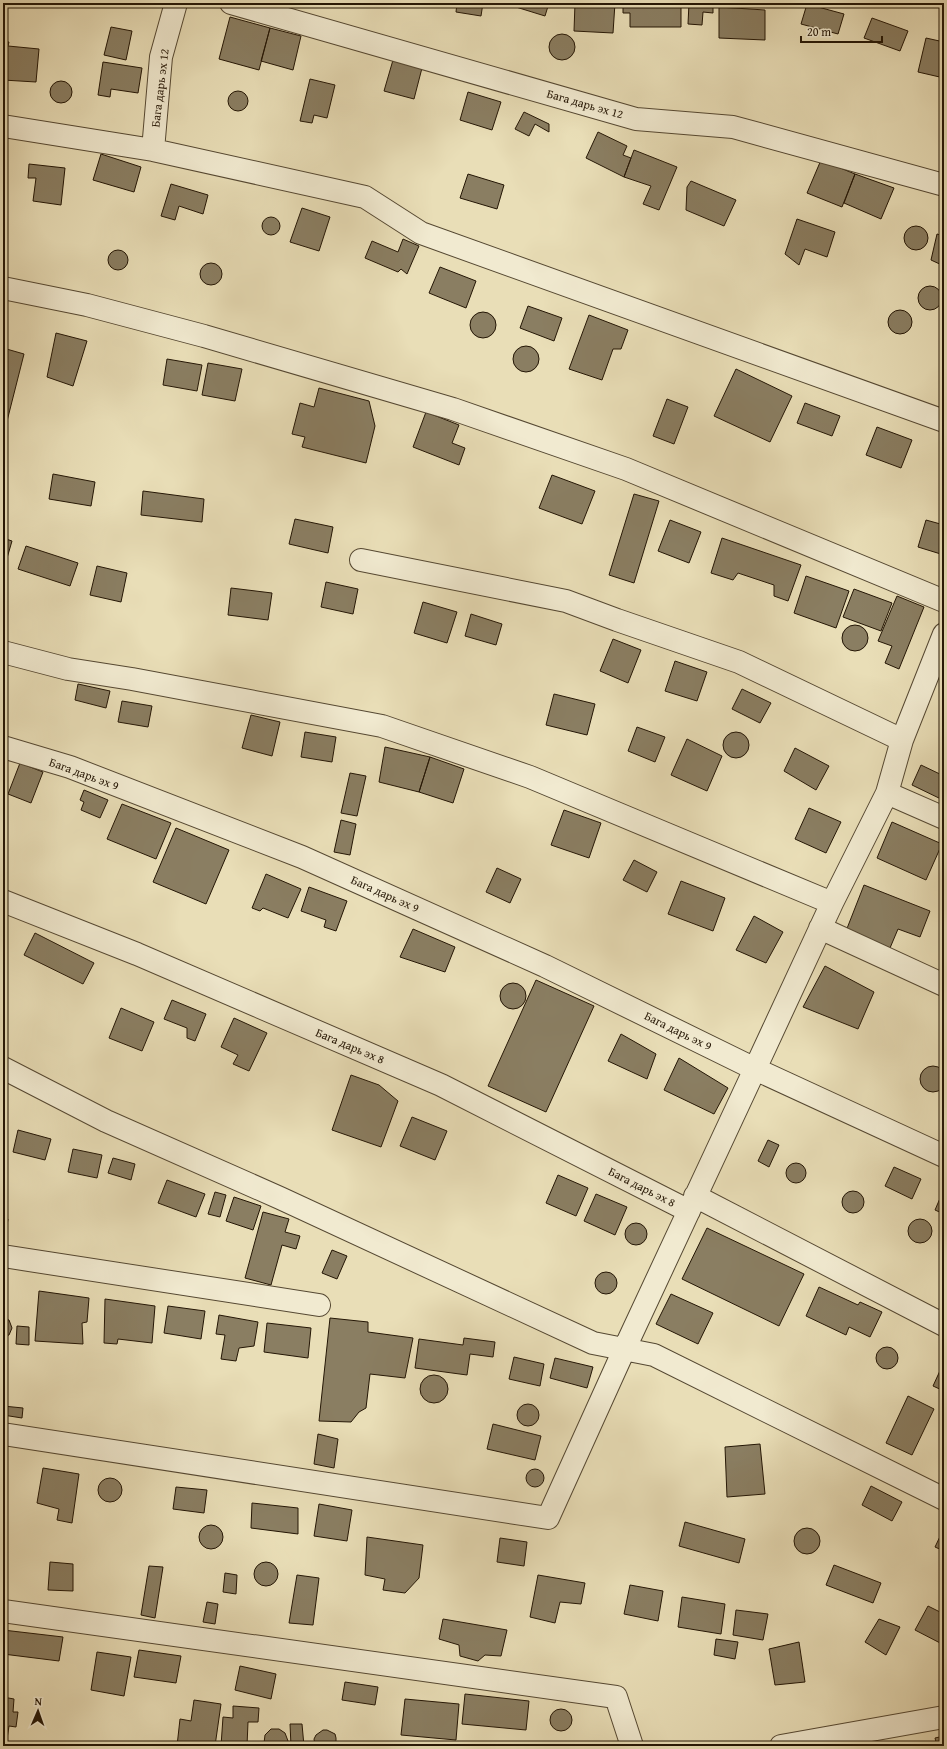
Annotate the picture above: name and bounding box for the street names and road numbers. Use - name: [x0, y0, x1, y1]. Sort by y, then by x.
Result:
- street label: Бага дарь эх 12: [146, 48, 173, 128]
- street label: Бага дарь эх 12: [545, 84, 626, 123]
- street label: Бага дарь эх 9: [47, 753, 122, 794]
- street label: Бага дарь эх 9: [348, 871, 422, 916]
- street label: Бага дарь эх 9: [642, 1007, 715, 1054]
- street label: Бага дарь эх 8: [313, 1023, 387, 1068]
- street label: Бага дарь эх 8: [606, 1162, 679, 1211]

